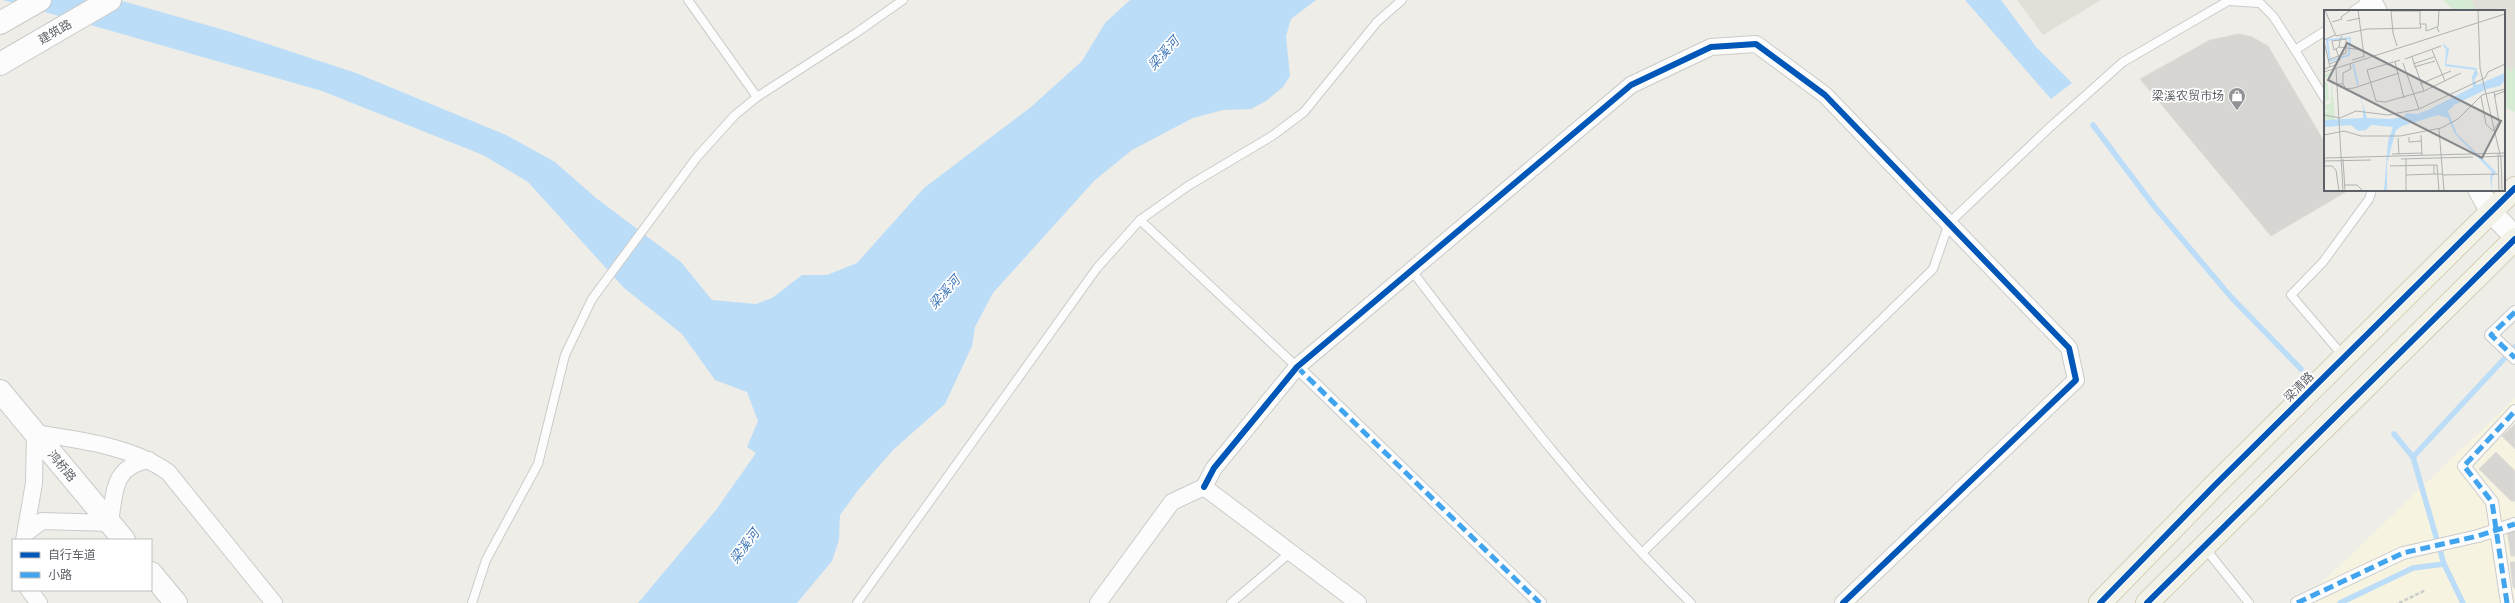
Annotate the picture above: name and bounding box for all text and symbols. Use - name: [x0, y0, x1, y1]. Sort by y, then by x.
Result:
- inset map: [2324, 10, 2505, 191]
- street label: 建筑路: [36, 17, 74, 47]
- water label: 梁溪河: [1145, 32, 1184, 73]
- shop icon: 梁溪农贸市场: [2227, 86, 2247, 111]
- place label: 梁溪农贸市场: [2152, 89, 2224, 103]
- water label: 梁溪河: [926, 271, 965, 312]
- street label: 梁清路: [2281, 369, 2317, 405]
- street label: 鸿桥路: [45, 448, 79, 484]
- water label: 梁溪河: [727, 524, 764, 566]
- legend: [12, 539, 152, 591]
- text: 自行车道: [48, 548, 96, 562]
- text: 小路: [48, 568, 72, 582]

